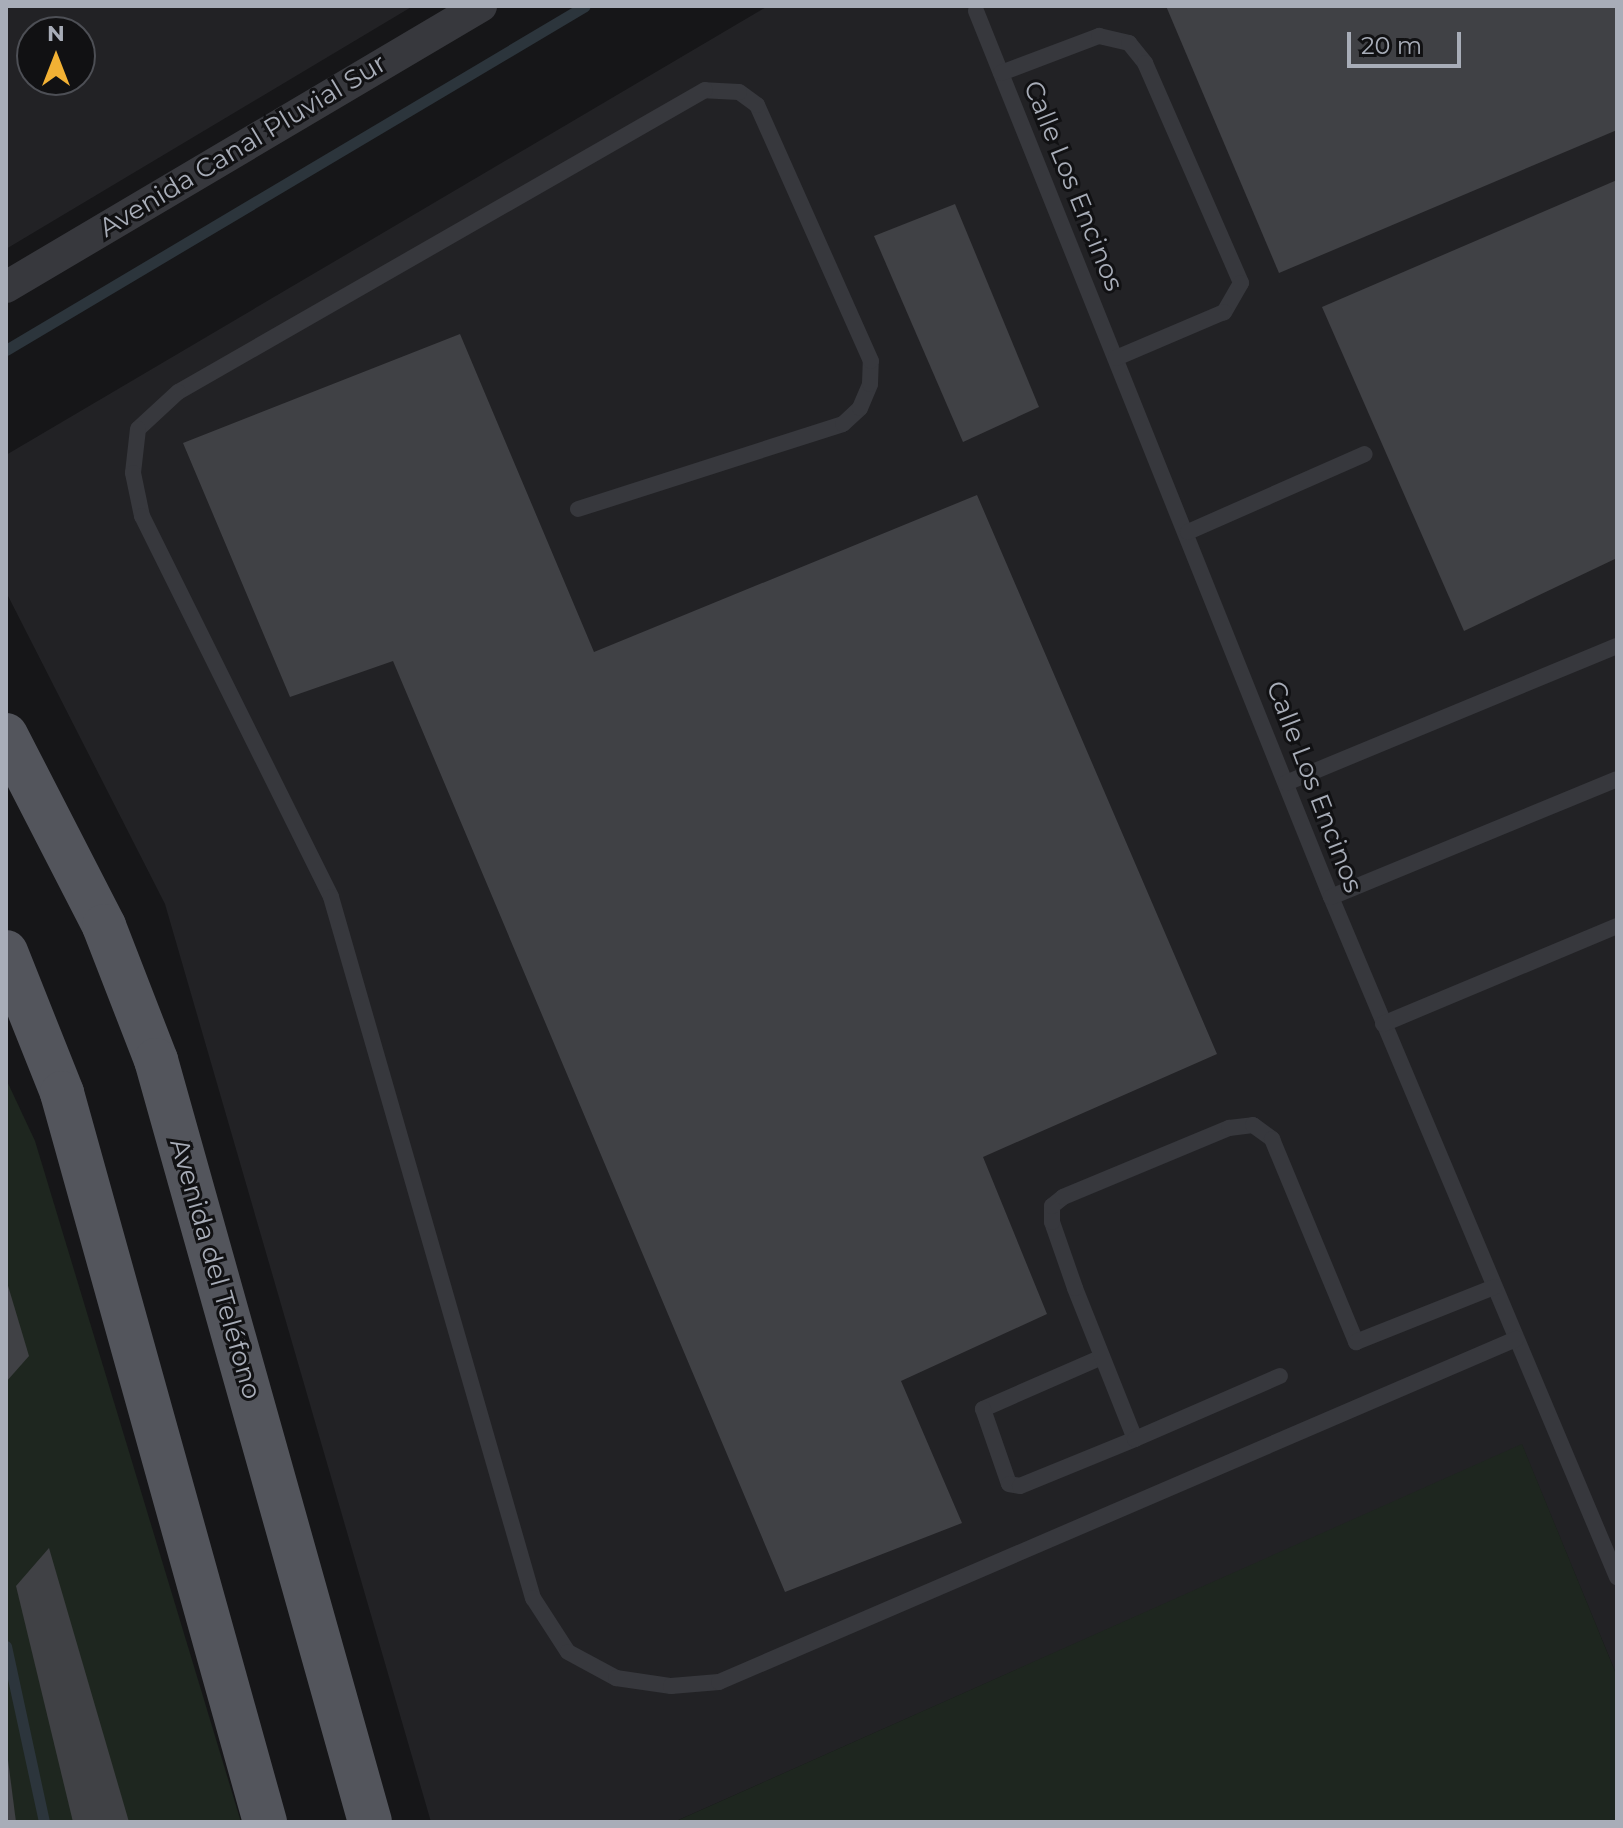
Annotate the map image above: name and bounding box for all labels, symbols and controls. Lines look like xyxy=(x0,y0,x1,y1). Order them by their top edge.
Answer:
north arrow xyxy=(16,16,96,96)
scale bar xyxy=(1351,16,1465,66)
text: N xyxy=(47,20,65,47)
text: 20 m xyxy=(1361,31,1422,60)
street label: Avenida Canal Pluvial Sur xyxy=(94,48,392,244)
street label: Calle Los Encinos xyxy=(1017,76,1129,296)
street label: Calle Los Encinos xyxy=(1259,677,1369,897)
street label: Avenida del Teléfono xyxy=(163,1135,267,1403)

